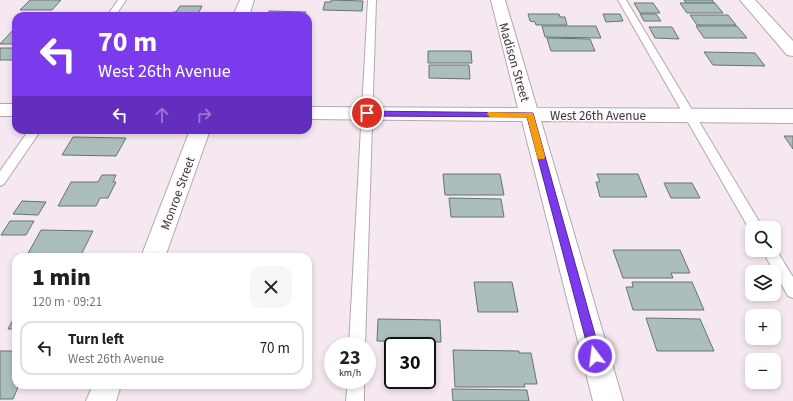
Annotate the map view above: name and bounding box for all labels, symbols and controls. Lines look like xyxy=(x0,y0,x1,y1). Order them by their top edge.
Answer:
street label: Madison Street xyxy=(494,21,534,104)
text: 70 m xyxy=(98,22,157,62)
icon: left xyxy=(32,28,84,80)
text: West 26th Avenue xyxy=(98,59,231,84)
pin xyxy=(350,96,384,130)
icon: arrive xyxy=(356,102,378,124)
icon: left xyxy=(109,104,131,126)
icon: ahead xyxy=(151,104,173,126)
icon: right xyxy=(193,104,215,126)
street label: West 26th Avenue xyxy=(550,107,646,125)
street label: Monroe Street xyxy=(156,154,200,232)
map controls xyxy=(745,221,781,389)
button: search xyxy=(745,221,781,257)
text: 1 min xyxy=(32,260,91,295)
button: layers xyxy=(745,265,781,301)
button: close xyxy=(250,266,292,308)
text: 120 m · 09:21 xyxy=(32,293,102,311)
button: + xyxy=(745,309,781,345)
text: Turn left xyxy=(68,329,124,350)
position arrow xyxy=(574,335,616,377)
icon: left xyxy=(34,337,56,359)
speed limit sign: 30 xyxy=(384,337,436,389)
text: 70 m xyxy=(260,338,290,359)
text: 23 xyxy=(339,344,361,372)
text: West 26th Avenue xyxy=(68,350,164,368)
button: − xyxy=(745,353,781,389)
text: km/h xyxy=(339,366,361,380)

